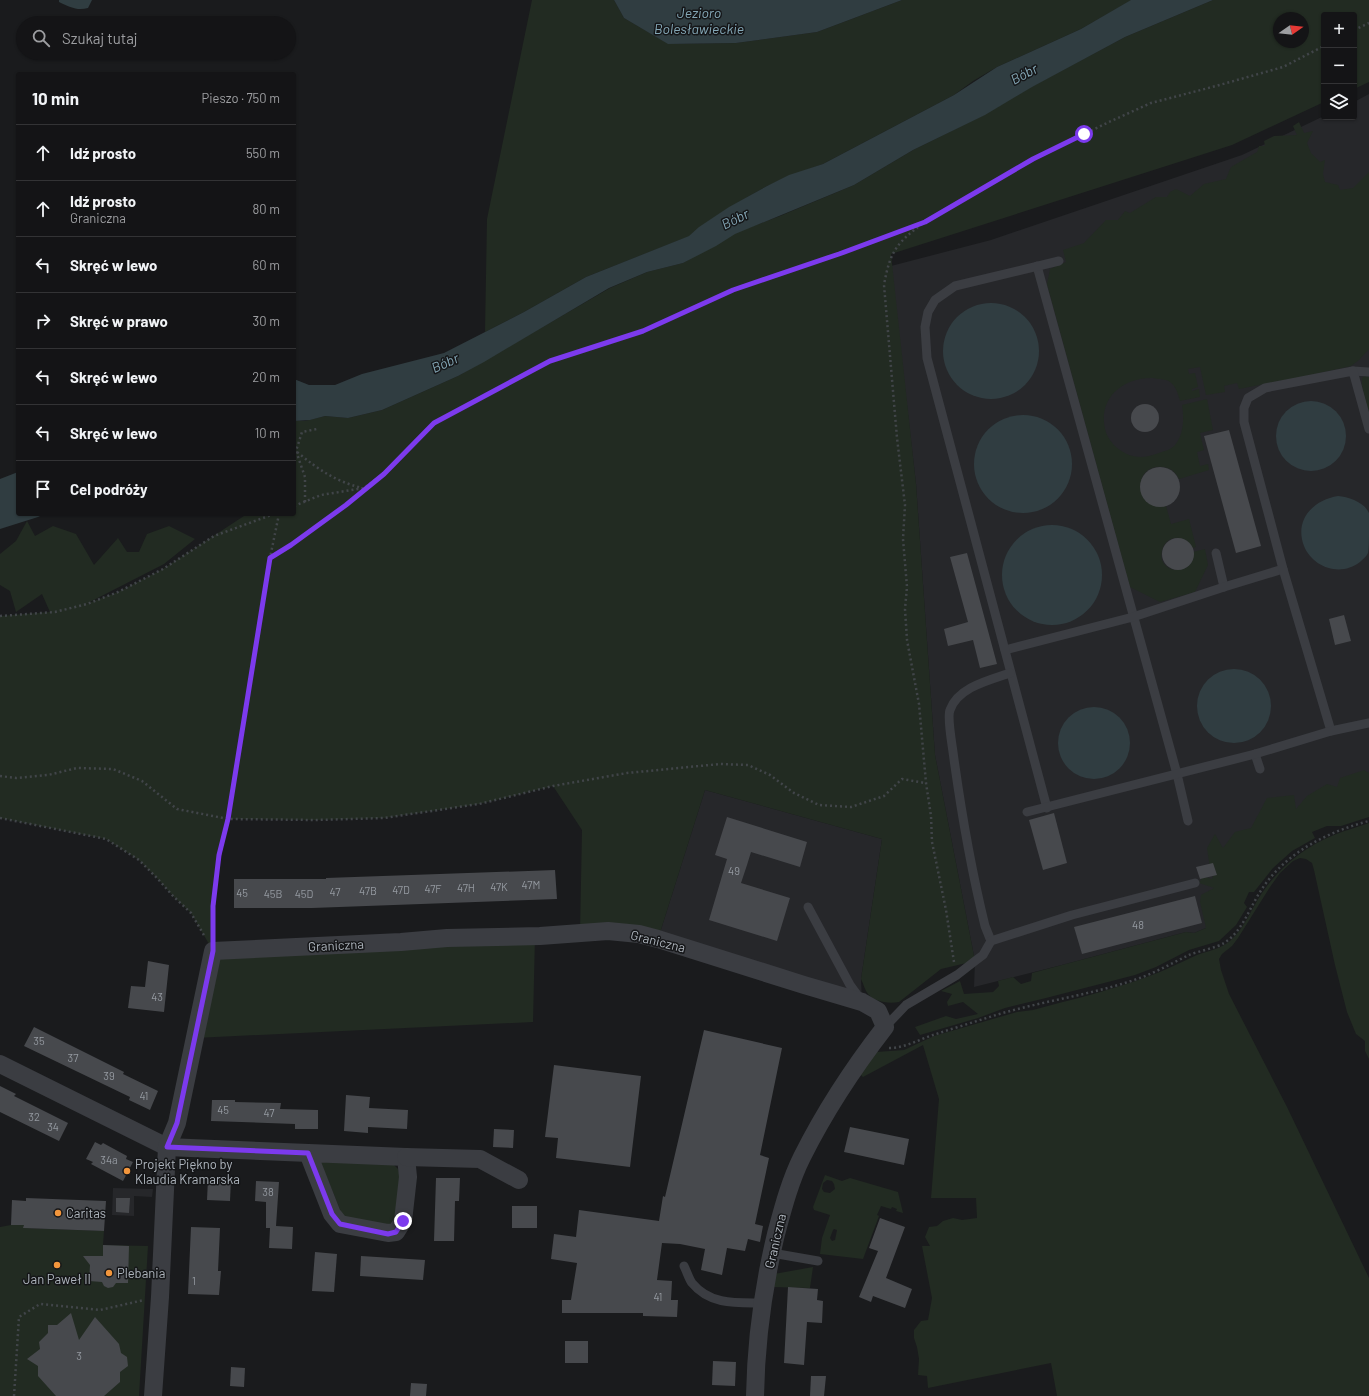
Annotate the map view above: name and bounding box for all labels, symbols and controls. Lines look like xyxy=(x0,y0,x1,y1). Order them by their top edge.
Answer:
water label: Jezioro Bolesławieckie xyxy=(654,4,744,37)
north arrow xyxy=(1273,12,1309,48)
map controls xyxy=(1321,12,1357,120)
button: + xyxy=(1321,12,1357,48)
search box xyxy=(16,16,296,60)
icon: search xyxy=(30,27,52,49)
text: Szukaj tutaj xyxy=(62,29,138,47)
button: − xyxy=(1321,48,1357,84)
water label: Bóbr xyxy=(1007,59,1041,88)
button: layers xyxy=(1321,84,1357,120)
text: 10 min xyxy=(32,88,79,108)
text: Pieszo · 750 m xyxy=(202,90,280,106)
route start xyxy=(1075,125,1093,143)
icon: ahead xyxy=(32,142,54,164)
text: Idź prosto xyxy=(70,144,136,162)
text: 550 m xyxy=(246,145,280,161)
text: Idź prosto xyxy=(70,192,136,210)
icon: ahead xyxy=(32,198,54,220)
text: 80 m xyxy=(253,201,280,217)
water label: Bóbr xyxy=(718,204,752,232)
text: Graniczna xyxy=(70,210,126,226)
icon: left xyxy=(32,254,54,276)
text: Skręć w lewo xyxy=(70,256,157,274)
text: 60 m xyxy=(253,257,280,273)
icon: right xyxy=(32,310,54,332)
text: Skręć w prawo xyxy=(70,312,168,330)
text: 30 m xyxy=(253,313,280,329)
water label: Bóbr xyxy=(428,349,462,376)
icon: left xyxy=(32,366,54,388)
text: Skręć w lewo xyxy=(70,368,157,386)
text: 20 m xyxy=(252,369,280,385)
icon: left xyxy=(32,422,54,444)
text: Skręć w lewo xyxy=(70,424,157,442)
text: 10 m xyxy=(255,425,280,441)
icon: arrive xyxy=(32,478,54,500)
text: Cel podróży xyxy=(70,480,148,498)
house number: 49 xyxy=(728,864,740,877)
house number: 47M xyxy=(522,878,540,891)
house number: 47K xyxy=(490,880,508,893)
house number: 47H xyxy=(457,881,475,894)
house number: 47F xyxy=(424,882,442,895)
house number: 47D xyxy=(392,883,410,896)
house number: 47B xyxy=(359,884,377,897)
house number: 47 xyxy=(330,885,340,898)
house number: 45 xyxy=(236,886,248,899)
house number: 45B xyxy=(264,887,282,900)
house number: 45D xyxy=(295,887,313,900)
house number: 48 xyxy=(1132,918,1144,931)
street label: Graniczna xyxy=(629,926,687,956)
street label: Graniczna xyxy=(308,936,364,954)
house number: 43 xyxy=(151,990,163,1003)
house number: 35 xyxy=(33,1034,45,1047)
house number: 37 xyxy=(68,1051,78,1064)
house number: 39 xyxy=(103,1069,115,1082)
house number: 41 xyxy=(140,1089,148,1102)
house number: 45 xyxy=(217,1103,229,1116)
house number: 47 xyxy=(264,1106,274,1119)
house number: 32 xyxy=(28,1110,40,1123)
house number: 34 xyxy=(47,1120,59,1133)
house number: 34a xyxy=(100,1153,118,1166)
place label: Projekt Piękno by Klaudia Kramarska xyxy=(135,1156,240,1187)
marker: Projekt Piękno by Klaudia Kramarska xyxy=(122,1166,132,1176)
house number: 38 xyxy=(262,1185,274,1198)
place label: Caritas xyxy=(66,1205,106,1221)
marker: Caritas xyxy=(53,1208,63,1218)
route end xyxy=(394,1212,412,1230)
street label: Graniczna xyxy=(761,1212,789,1270)
marker: Jan Paweł II xyxy=(52,1260,62,1270)
place label: Plebania xyxy=(117,1265,165,1281)
marker: Plebania xyxy=(104,1268,114,1278)
place label: Jan Paweł II xyxy=(23,1271,91,1287)
house number: 1 xyxy=(192,1274,196,1287)
house number: 41 xyxy=(654,1290,662,1303)
house number: 3 xyxy=(76,1349,82,1362)

